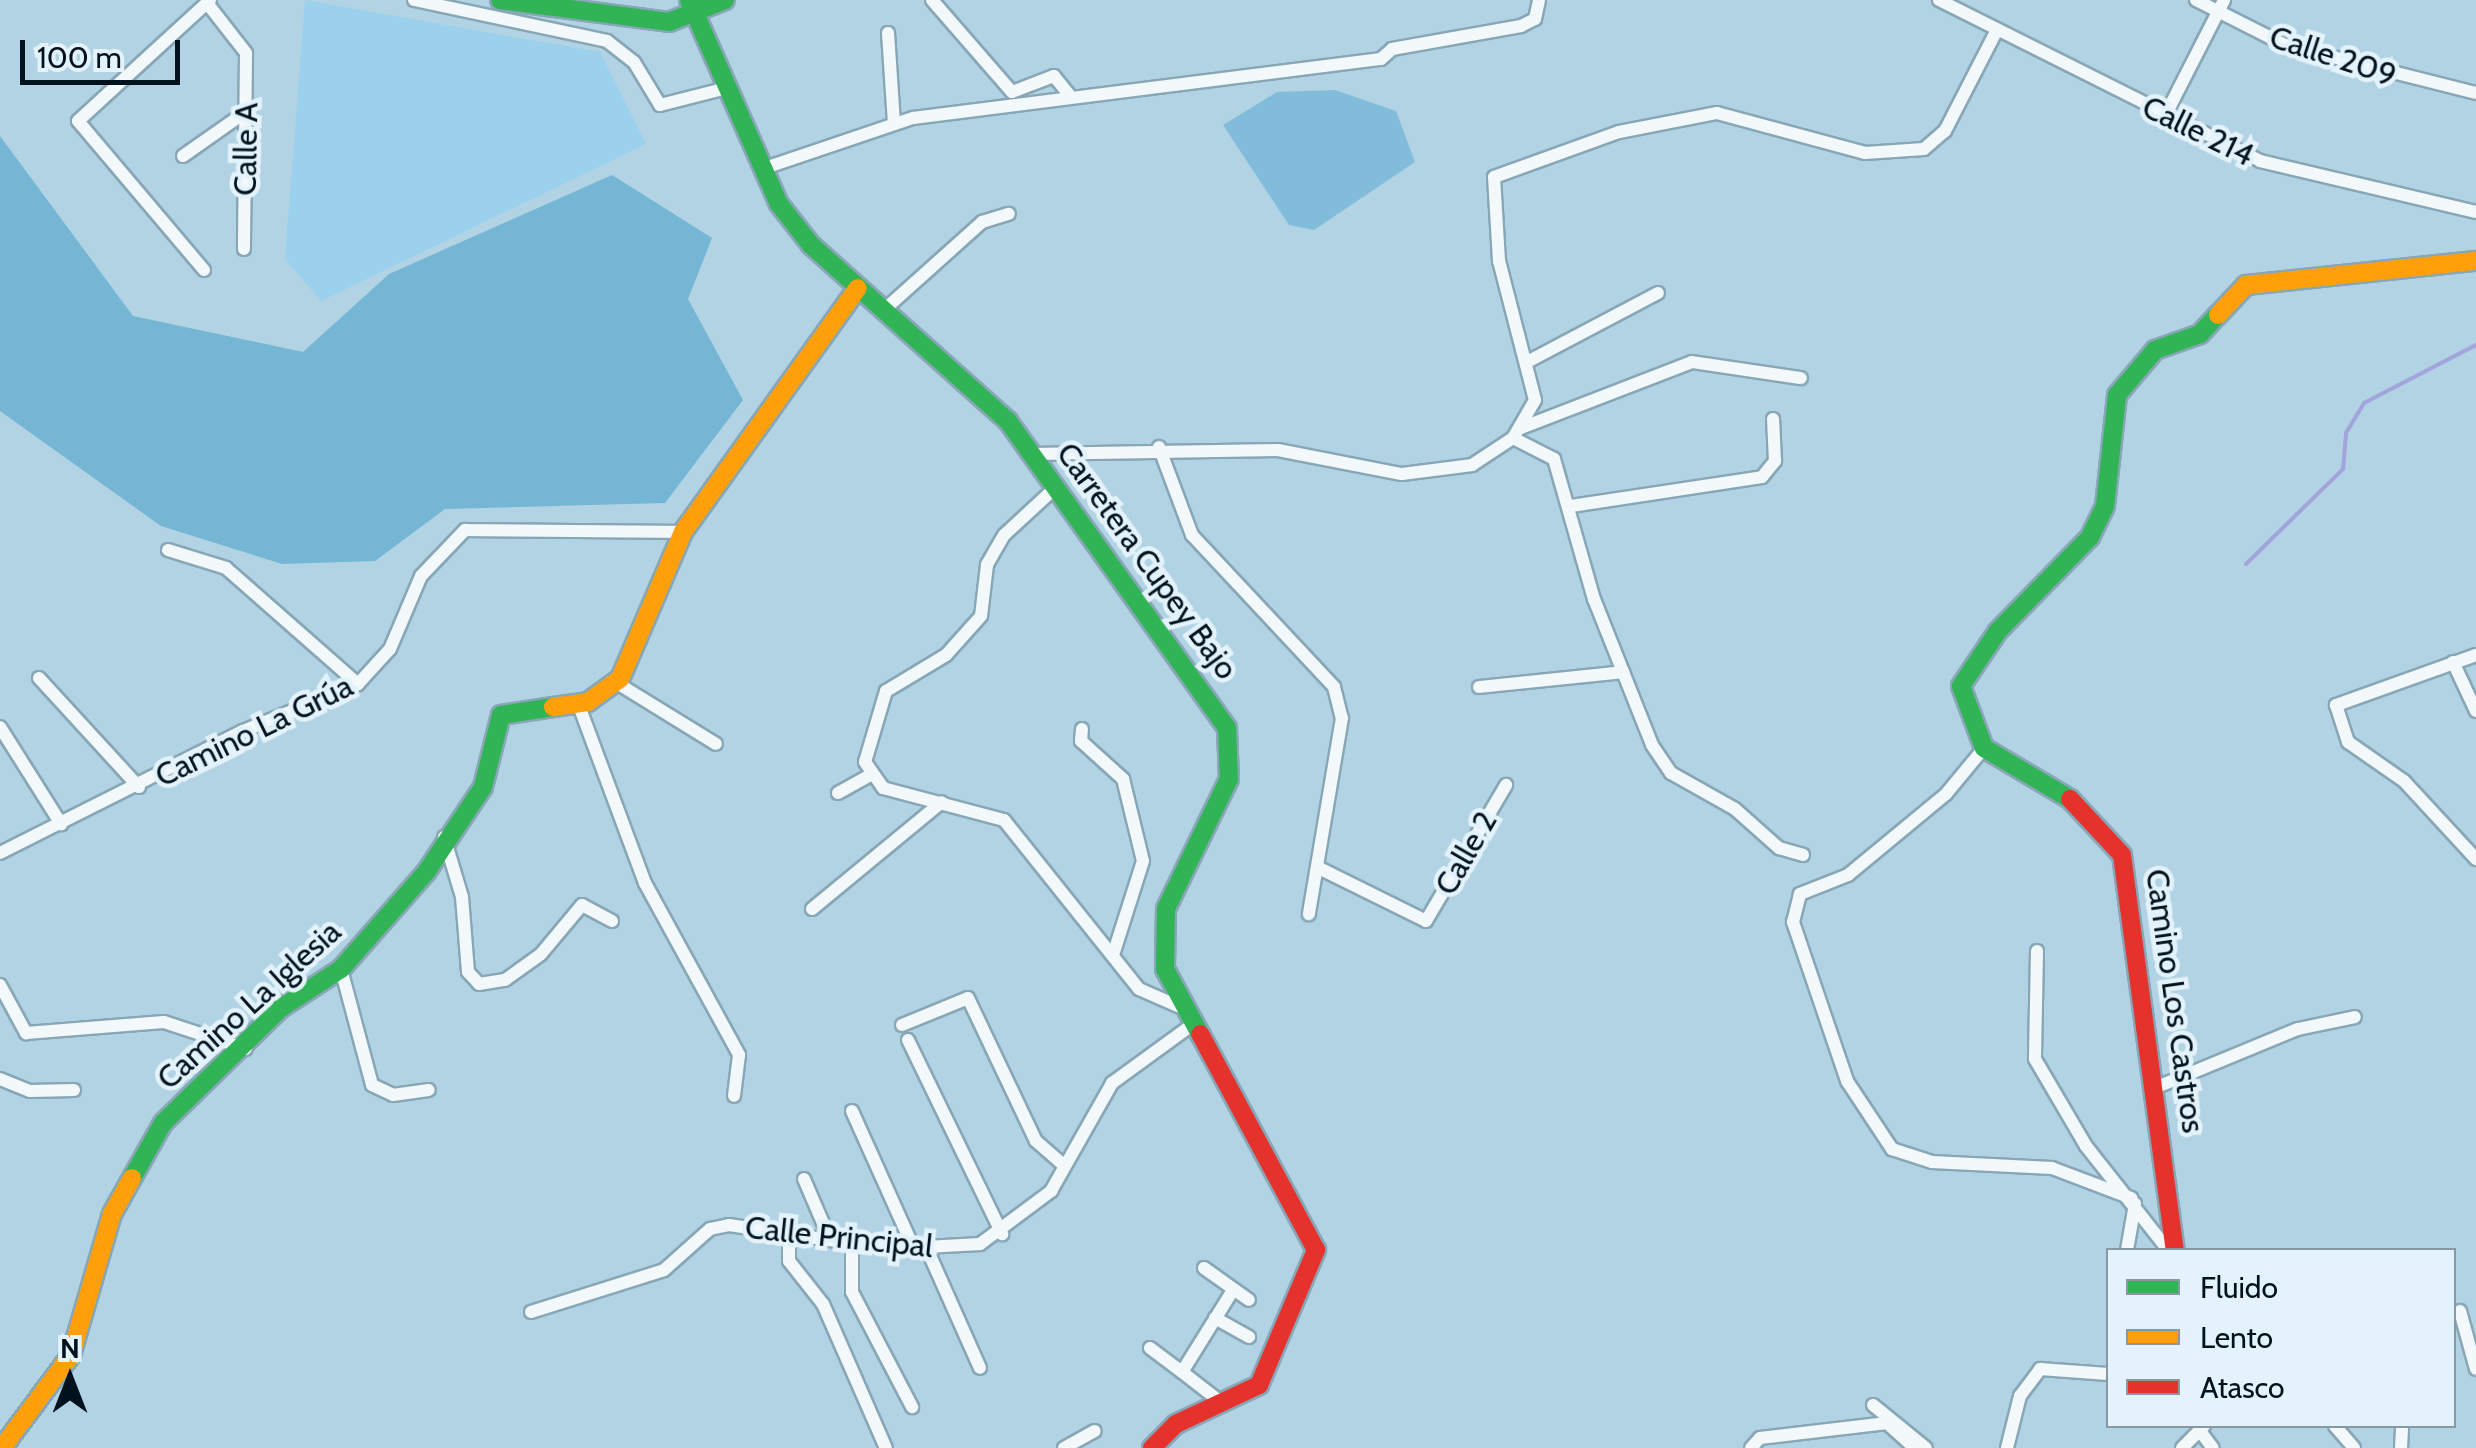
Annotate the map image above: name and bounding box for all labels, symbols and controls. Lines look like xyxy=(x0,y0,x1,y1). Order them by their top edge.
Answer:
street label: Calle 209 xyxy=(2265,18,2401,94)
scale bar xyxy=(25,20,185,82)
text: 100 m xyxy=(37,39,122,76)
street label: Calle 214 xyxy=(2136,88,2260,174)
street label: Calle A xyxy=(226,102,266,196)
street label: Carretera Cupey Bajo xyxy=(1048,435,1246,687)
street label: Camino La Grúa xyxy=(149,667,359,795)
street label: Calle 2 xyxy=(1427,804,1505,902)
street label: Camino Los Castros xyxy=(2137,867,2213,1135)
street label: Camino La Iglesia xyxy=(149,912,349,1098)
street label: Calle Principal xyxy=(743,1208,935,1266)
legend xyxy=(2106,1248,2456,1428)
text: Fluido xyxy=(2200,1269,2278,1306)
text: Lento xyxy=(2200,1319,2273,1356)
north arrow xyxy=(20,1328,120,1428)
text: N xyxy=(60,1331,80,1365)
text: Atasco xyxy=(2200,1369,2285,1406)

